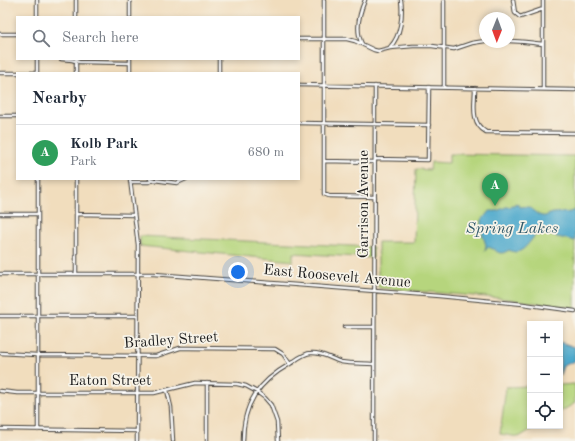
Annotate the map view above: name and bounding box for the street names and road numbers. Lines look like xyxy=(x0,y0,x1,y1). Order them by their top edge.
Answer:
street label: Garrison Avenue xyxy=(357,150,372,258)
street label: East Roosevelt Avenue xyxy=(263,263,411,291)
street label: Bradley Street xyxy=(123,330,219,352)
street label: Eaton Street xyxy=(69,374,151,389)

